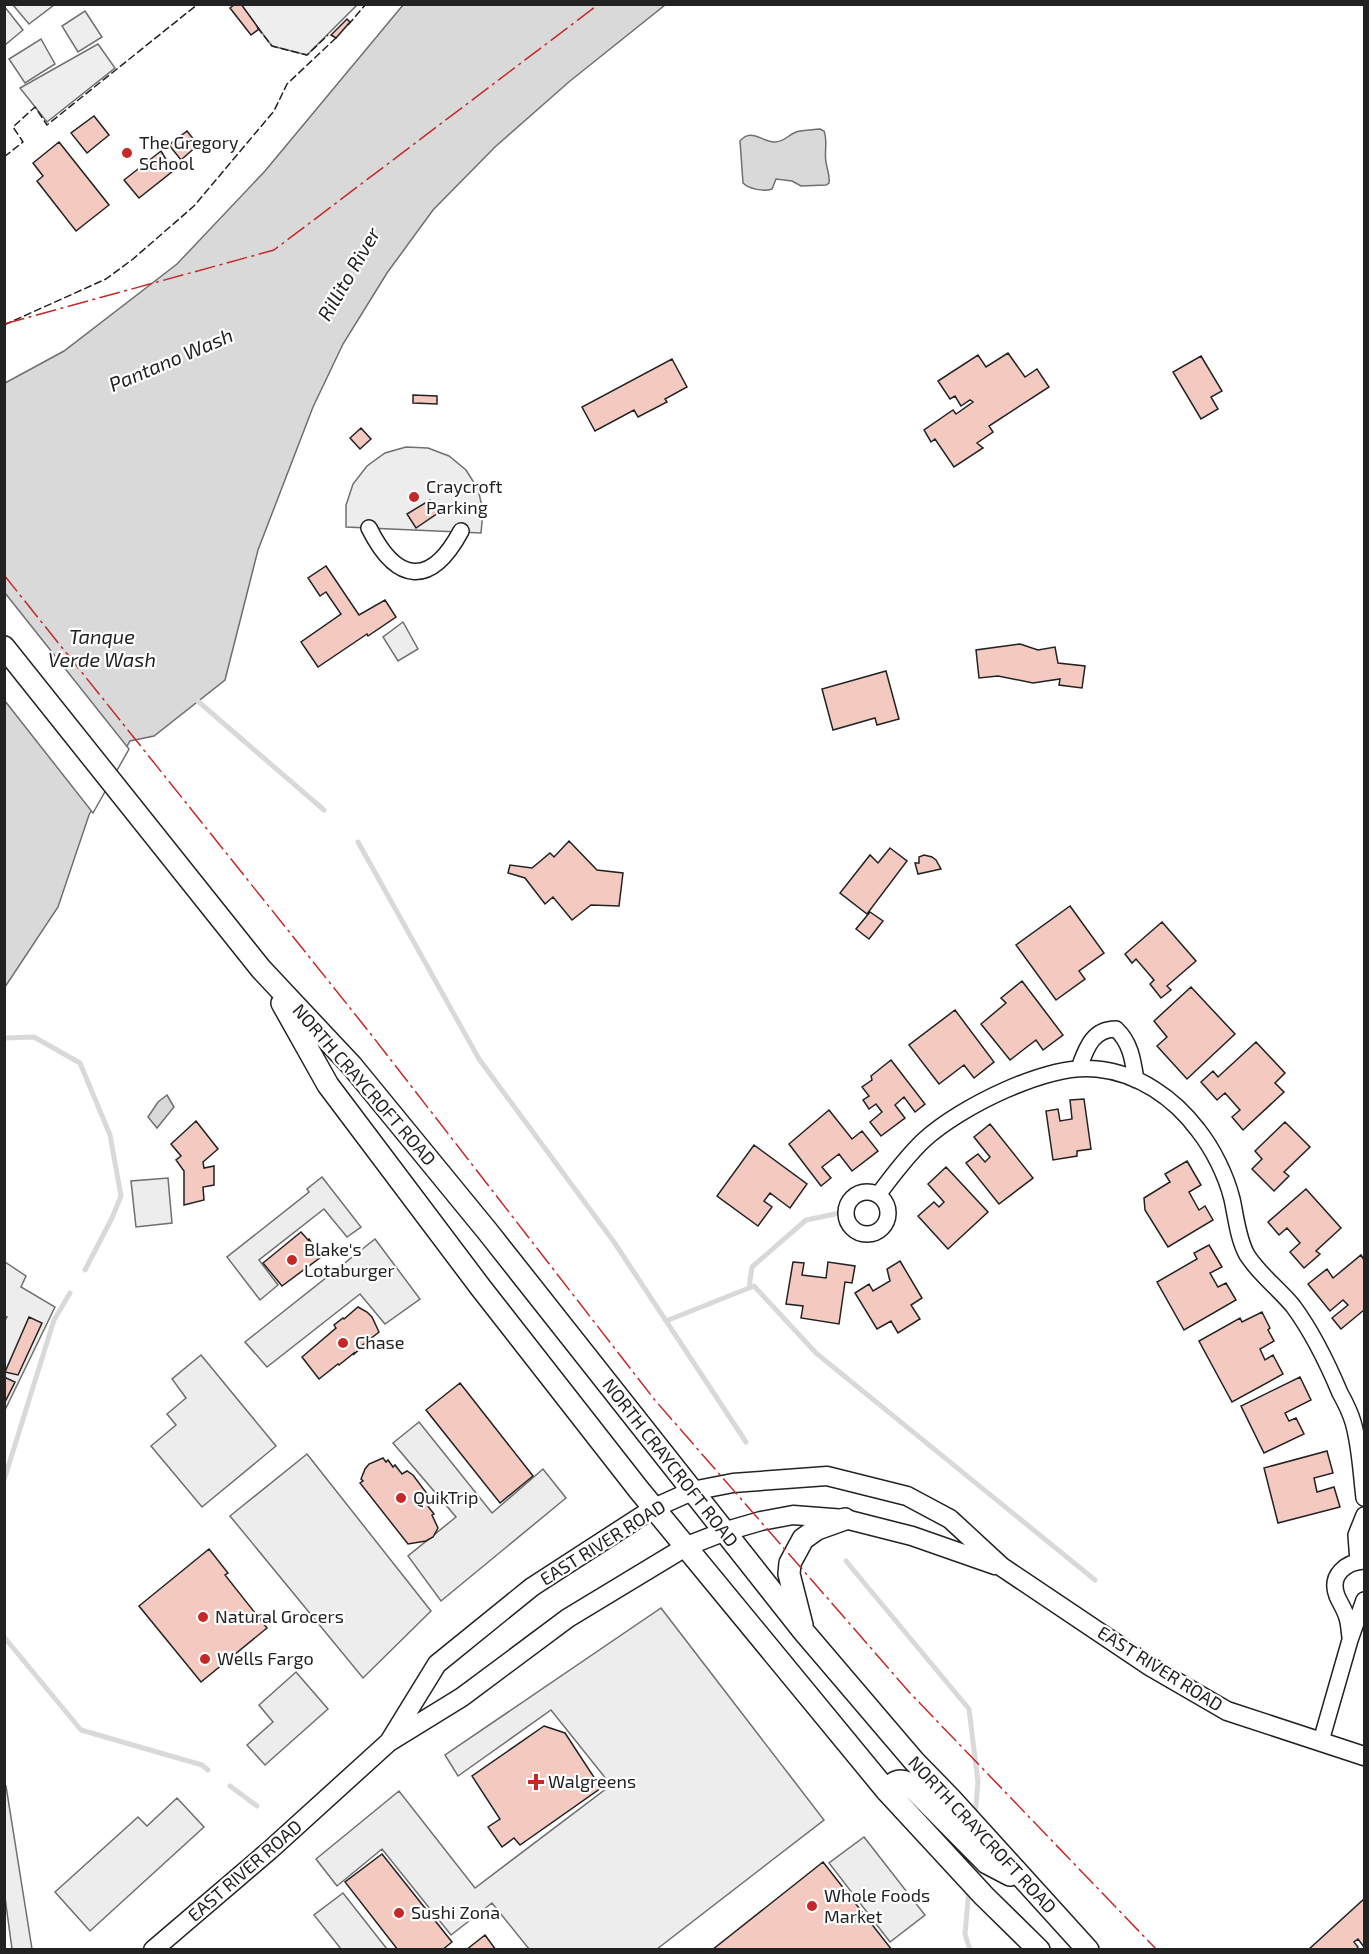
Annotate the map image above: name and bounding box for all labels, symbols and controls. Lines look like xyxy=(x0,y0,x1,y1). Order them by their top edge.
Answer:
place label: The Gregory School xyxy=(139,131,239,174)
marker: The Gregory School xyxy=(120,146,134,160)
water label: Rillito River xyxy=(312,222,385,324)
water label: Pantano Wash xyxy=(105,322,236,396)
place label: Craycroft Parking xyxy=(426,475,503,518)
marker: Craycroft Parking xyxy=(407,490,421,504)
water label: Tanque Verde Wash xyxy=(48,624,156,671)
street label: NORTH CRAYCROFT ROAD xyxy=(289,999,441,1170)
place label: Blake's Lotaburger xyxy=(304,1238,395,1281)
marker: Blake's Lotaburger xyxy=(285,1253,299,1267)
place label: Chase xyxy=(355,1331,404,1353)
marker: Chase xyxy=(336,1336,350,1350)
street label: NORTH CRAYCROFT ROAD xyxy=(598,1374,743,1551)
place label: QuikTrip xyxy=(413,1486,478,1508)
marker: QuikTrip xyxy=(394,1491,408,1505)
street label: EAST RIVER ROAD xyxy=(536,1495,669,1590)
place label: Natural Grocers xyxy=(215,1605,344,1627)
marker: Natural Grocers xyxy=(196,1610,210,1624)
street label: EAST RIVER ROAD xyxy=(1094,1621,1227,1716)
place label: Wells Fargo xyxy=(217,1647,314,1669)
marker: Wells Fargo xyxy=(198,1652,212,1666)
street label: NORTH CRAYCROFT ROAD xyxy=(904,1751,1061,1918)
place label: Walgreens xyxy=(548,1770,636,1792)
marker: Walgreens xyxy=(529,1775,543,1789)
street label: EAST RIVER ROAD xyxy=(183,1815,306,1926)
place label: Whole Foods Market xyxy=(824,1884,930,1927)
marker: Whole Foods Market xyxy=(805,1899,819,1913)
place label: Sushi Zona xyxy=(411,1901,500,1923)
marker: Sushi Zona xyxy=(392,1906,406,1920)

